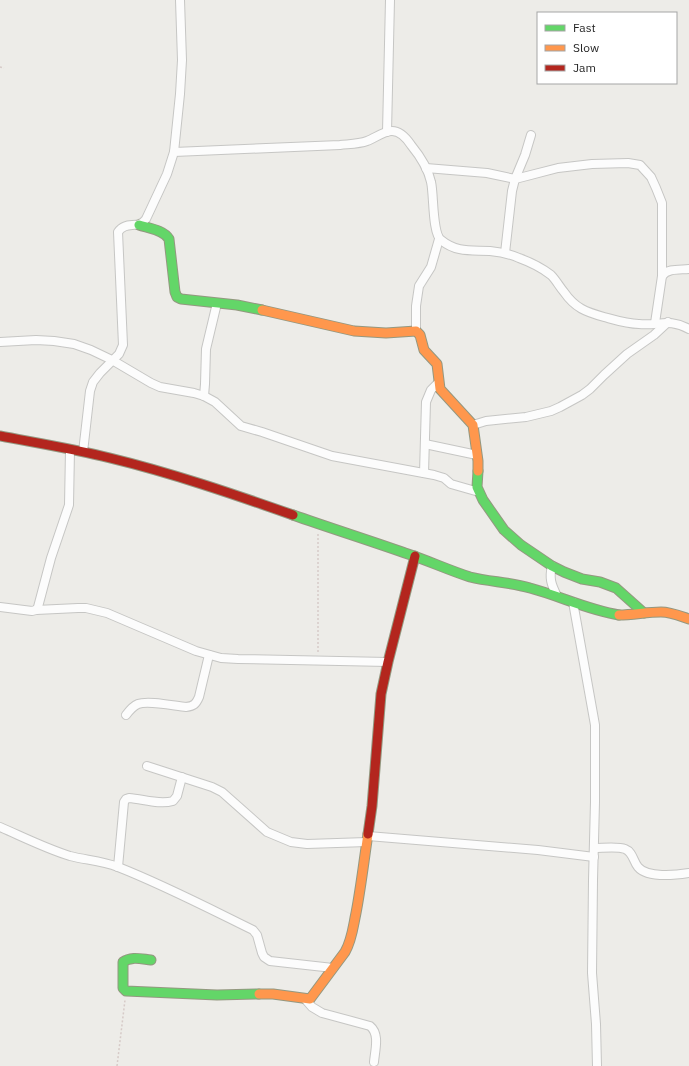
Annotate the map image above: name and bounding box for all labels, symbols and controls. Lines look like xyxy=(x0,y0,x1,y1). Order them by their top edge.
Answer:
legend xyxy=(537,12,677,84)
text: Fast xyxy=(573,20,596,35)
text: Slow xyxy=(573,40,599,55)
text: Jam xyxy=(573,60,596,75)

